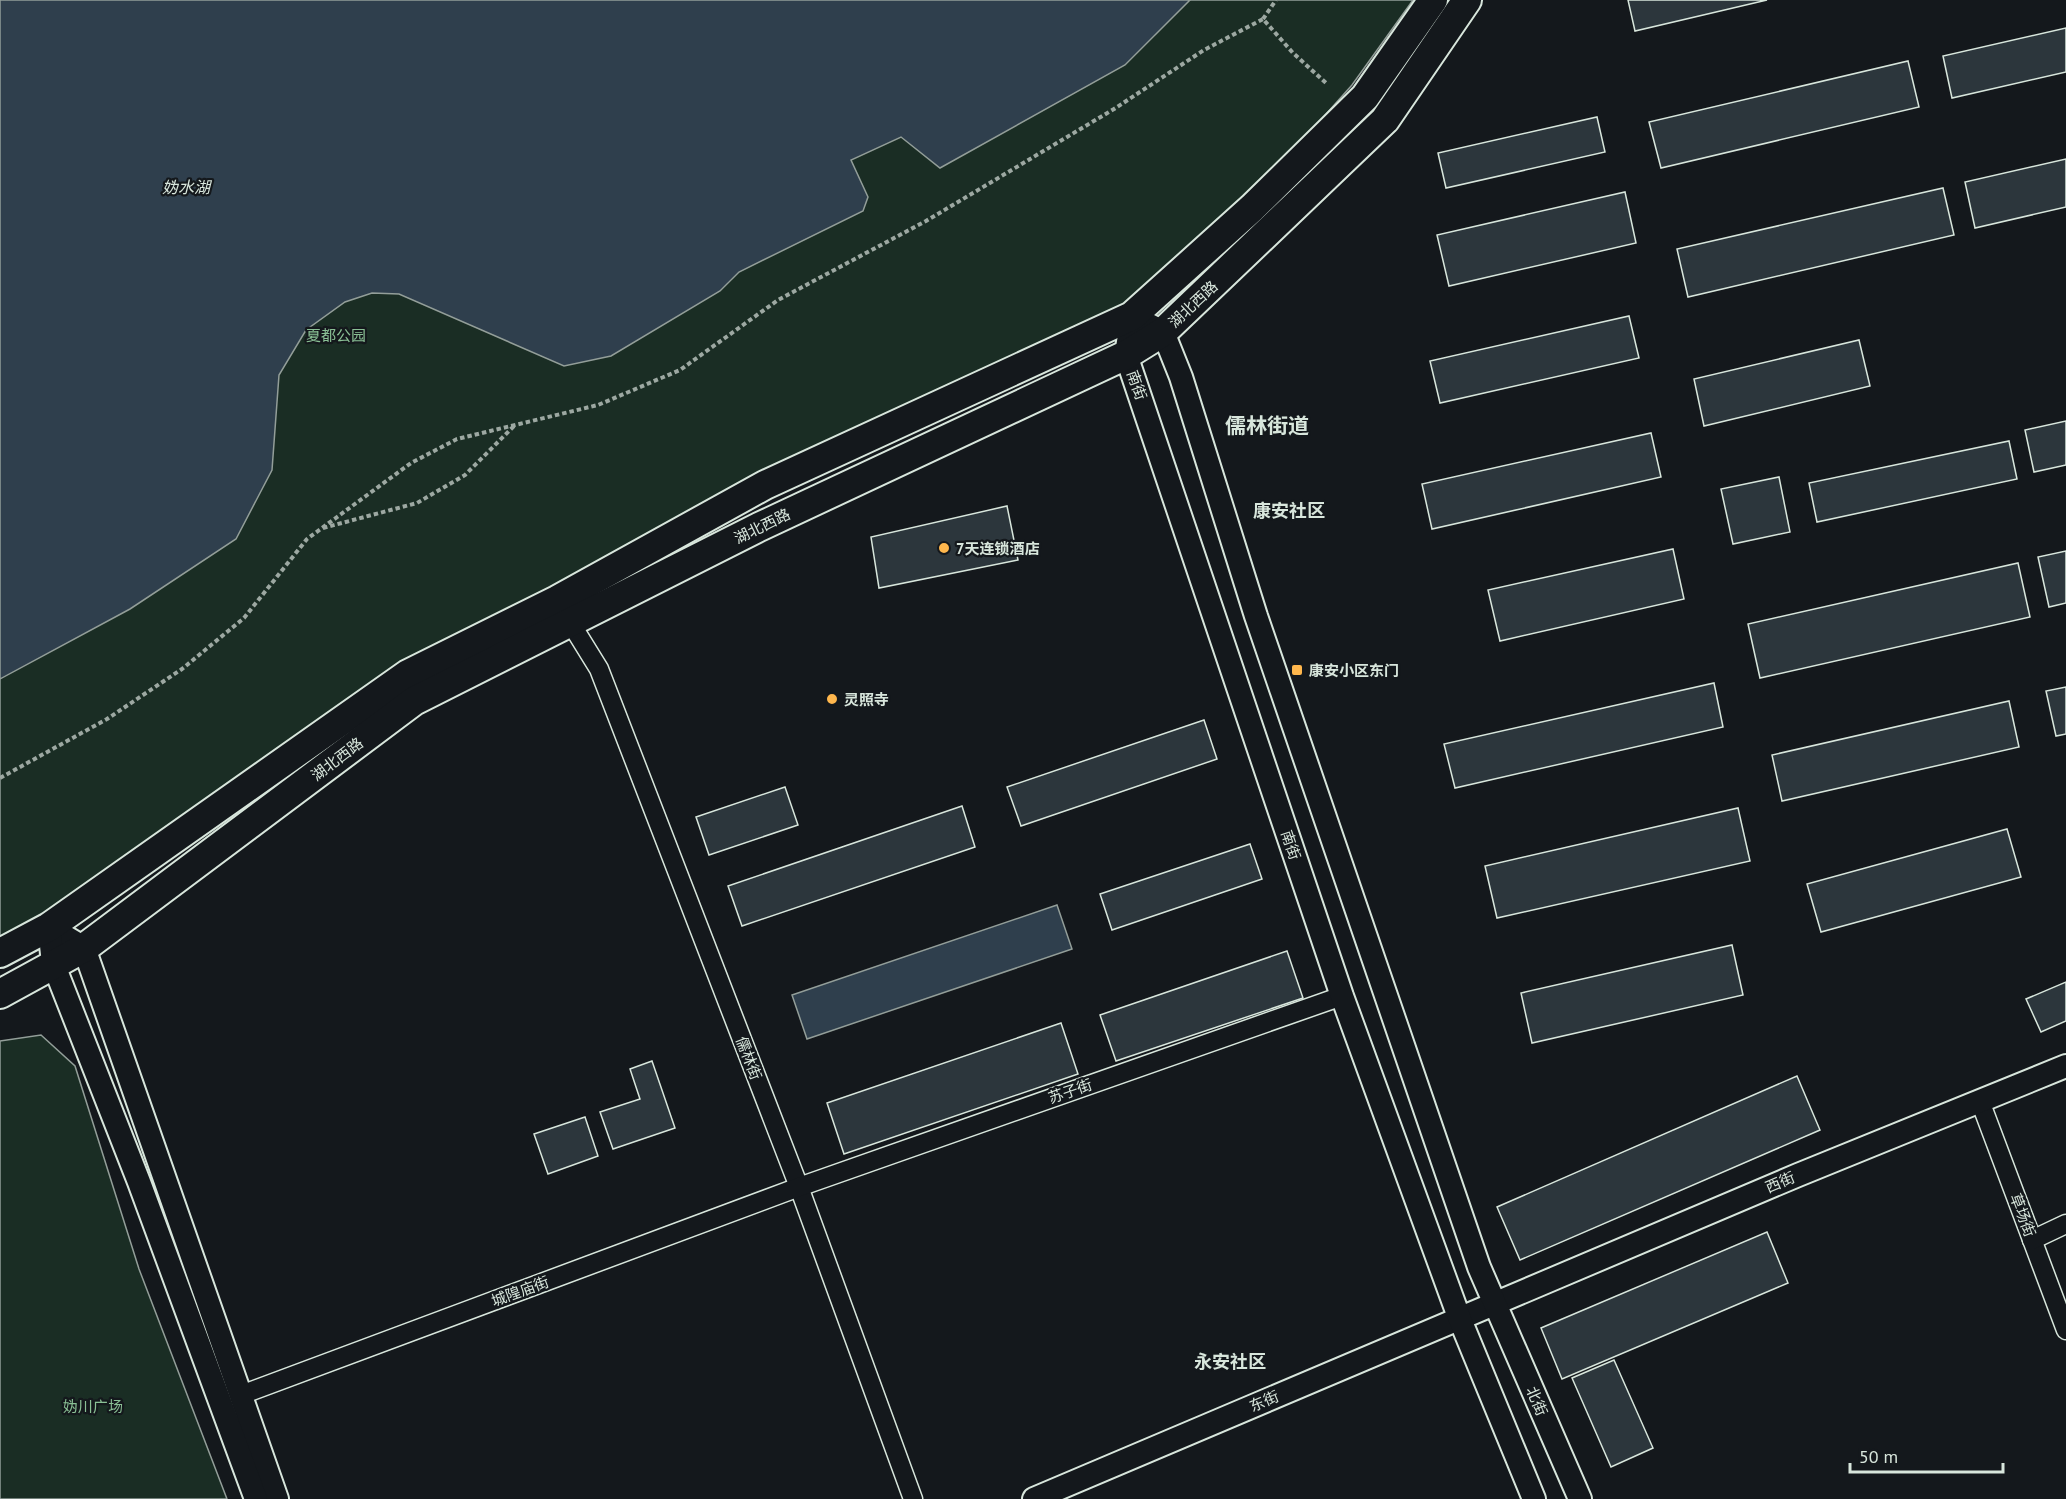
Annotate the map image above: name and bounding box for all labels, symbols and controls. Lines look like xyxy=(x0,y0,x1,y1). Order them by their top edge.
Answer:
water label: 妫水湖 xyxy=(162,177,213,197)
street label: 湖北西路 xyxy=(1165,277,1221,331)
park label: 夏都公园 xyxy=(306,326,366,345)
street label: 南街 xyxy=(1123,368,1151,402)
district label: 儒林街道 xyxy=(1225,412,1309,439)
district label: 康安社区 xyxy=(1253,499,1325,522)
street label: 湖北西路 xyxy=(731,504,793,548)
place label: 7天连锁酒店 xyxy=(956,539,1040,558)
marker: 7天连锁酒店 xyxy=(937,541,951,555)
place label: 康安小区东门 xyxy=(1309,661,1399,680)
marker: 康安小区东门 xyxy=(1290,663,1304,677)
place label: 灵照寺 xyxy=(844,690,889,709)
marker: 灵照寺 xyxy=(825,692,839,706)
street label: 湖北西路 xyxy=(307,733,367,785)
street label: 南街 xyxy=(1277,828,1305,862)
street label: 儒林街 xyxy=(732,1034,766,1082)
street label: 苏子街 xyxy=(1046,1075,1094,1107)
street label: 西街 xyxy=(1762,1167,1798,1197)
street label: 草场街 xyxy=(2006,1191,2040,1239)
street label: 城隍庙街 xyxy=(489,1272,551,1310)
district label: 永安社区 xyxy=(1194,1350,1266,1373)
street label: 北街 xyxy=(1522,1383,1552,1419)
street label: 东街 xyxy=(1246,1386,1282,1416)
park label: 妫川广场 xyxy=(63,1397,123,1416)
scale bar xyxy=(1850,1436,2003,1474)
text: 50 m xyxy=(1859,1445,1898,1468)

